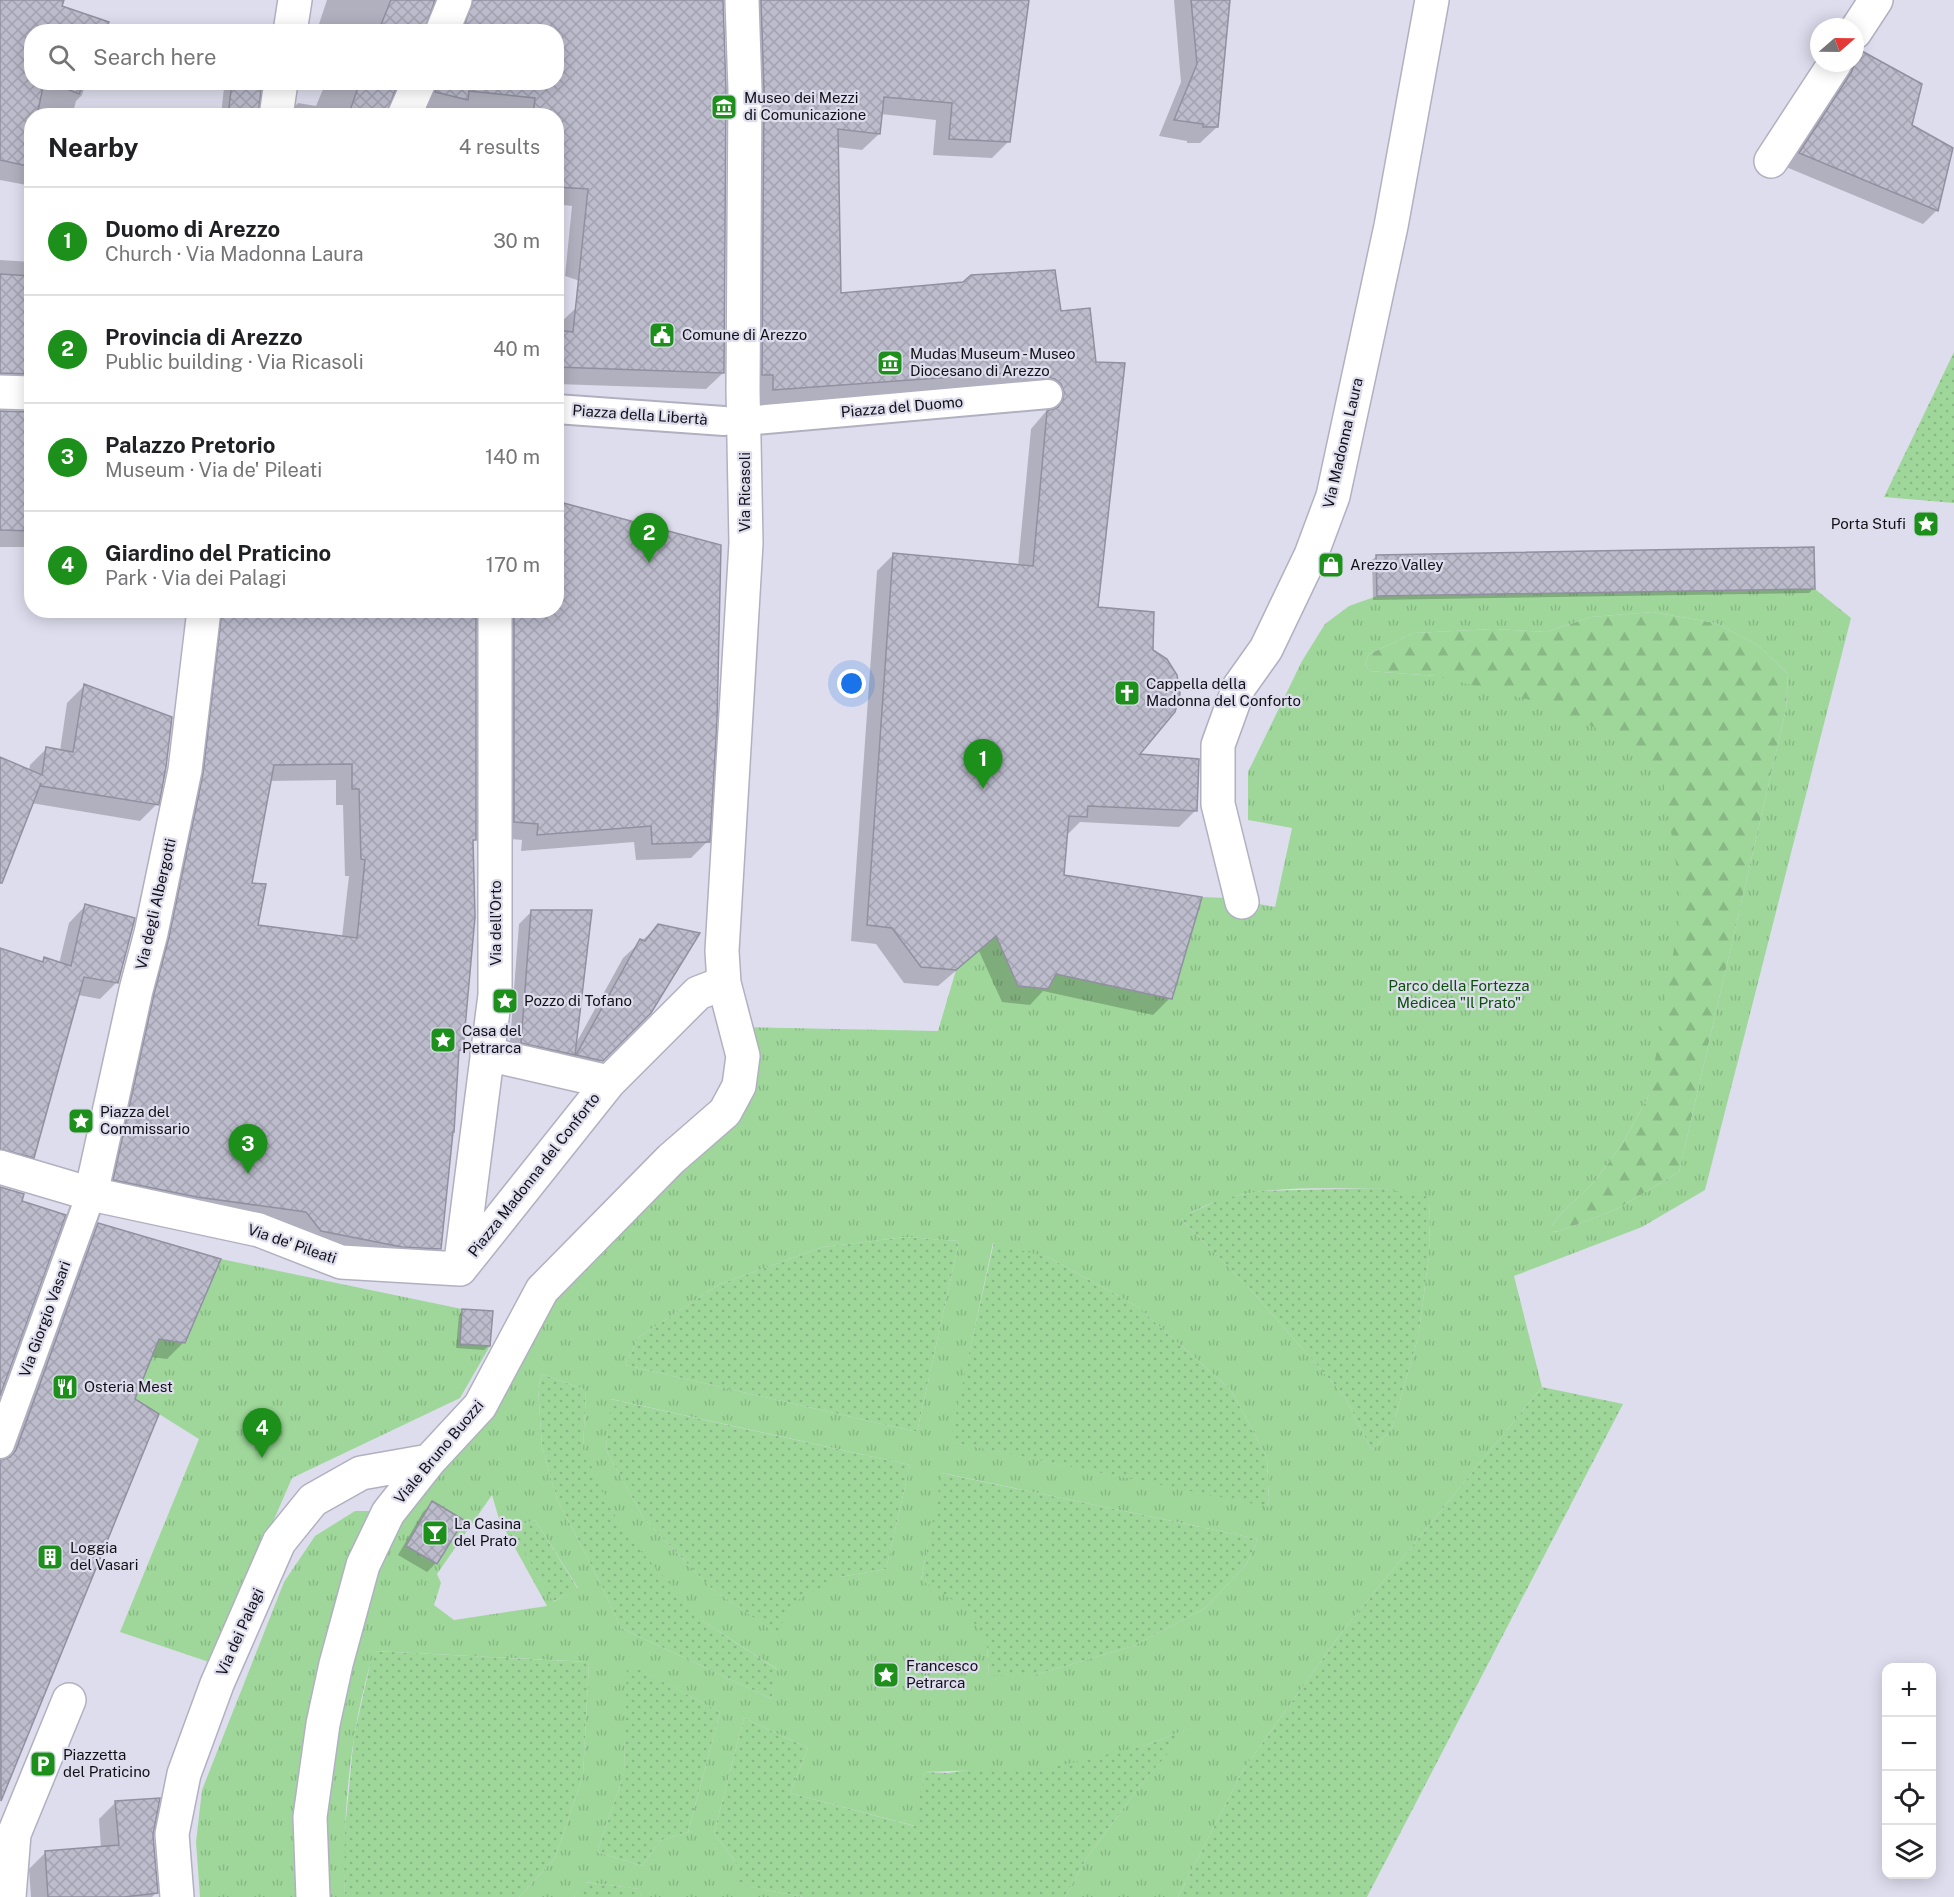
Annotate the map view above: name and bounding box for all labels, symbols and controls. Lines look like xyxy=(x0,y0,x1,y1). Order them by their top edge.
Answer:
north arrow xyxy=(1810,18,1864,72)
search box xyxy=(24,24,564,90)
icon: search xyxy=(45,41,78,74)
text: Search here xyxy=(93,44,217,70)
place label: Museo dei Mezzi di Comunicazione xyxy=(744,89,866,123)
museum icon: Museo dei Mezzi di Comunicazione xyxy=(709,92,739,122)
text: Nearby xyxy=(48,132,138,163)
text: 4 results xyxy=(459,135,540,159)
text: Duomo di Arezzo xyxy=(105,216,280,242)
text: 1 xyxy=(63,229,72,253)
text: 30 m xyxy=(493,229,540,253)
text: Church · Via Madonna Laura xyxy=(105,242,363,266)
public building icon: Comune di Arezzo xyxy=(647,320,677,350)
text: Provincia di Arezzo xyxy=(105,324,303,350)
place label: Comune di Arezzo xyxy=(682,326,807,343)
text: 2 xyxy=(61,337,74,361)
text: 40 m xyxy=(493,337,540,361)
place label: Mudas Museum - Museo Diocesano di Arezzo xyxy=(910,345,1076,379)
museum icon: Mudas Museum - Museo Diocesano di Arezzo xyxy=(875,348,905,378)
text: Public building · Via Ricasoli xyxy=(105,350,364,374)
street label: Via Madonna Laura xyxy=(1319,376,1366,510)
street label: Piazza del Duomo xyxy=(840,393,964,420)
street label: Piazza della Libertà xyxy=(572,401,708,428)
text: Palazzo Pretorio xyxy=(105,432,275,458)
text: 3 xyxy=(61,445,74,469)
text: 140 m xyxy=(485,445,540,469)
street label: Via Ricasoli xyxy=(736,452,753,532)
text: Museum · Via de' Pileati xyxy=(105,458,322,482)
place icon: Porta Stufi xyxy=(1911,509,1941,539)
pin: 2 xyxy=(630,514,668,563)
place label: Porta Stufi xyxy=(1831,515,1906,532)
text: Giardino del Praticino xyxy=(105,540,331,566)
shop icon: Arezzo Valley xyxy=(1316,550,1346,580)
text: 4 xyxy=(61,553,74,577)
text: 170 m xyxy=(486,553,540,577)
place label: Arezzo Valley xyxy=(1350,556,1444,573)
text: Park · Via dei Palagi xyxy=(105,566,287,590)
your location xyxy=(837,669,866,698)
place label: Cappella della Madonna del Conforto xyxy=(1146,675,1301,709)
church icon: Cappella della Madonna del Conforto xyxy=(1112,678,1142,708)
pin: 1 xyxy=(964,740,1002,789)
street label: Via degli Albergotti xyxy=(132,837,179,971)
street label: Via dell'Orto xyxy=(487,880,504,966)
park label: Parco della Fortezza Medicea "Il Prato" xyxy=(1388,977,1530,1011)
place icon: Pozzo di Tofano xyxy=(490,986,520,1016)
place label: Pozzo di Tofano xyxy=(524,992,632,1009)
place label: Casa del Petrarca xyxy=(462,1022,522,1056)
place icon: Casa del Petrarca xyxy=(428,1025,458,1055)
street label: Piazza Madonna del Conforto xyxy=(464,1089,603,1260)
place label: Piazza del Commissario xyxy=(100,1103,190,1137)
place icon: Piazza del Commissario xyxy=(66,1106,96,1136)
pin: 3 xyxy=(228,1124,268,1174)
street label: Via de' Pileati xyxy=(246,1220,339,1267)
street label: Via Giorgio Vasari xyxy=(16,1258,73,1379)
restaurant icon: Osteria Mest xyxy=(50,1372,80,1402)
place label: Osteria Mest xyxy=(84,1378,173,1395)
street label: Viale Bruno Buozzi xyxy=(391,1397,487,1507)
pin: 4 xyxy=(242,1408,282,1458)
place label: La Casina del Prato xyxy=(454,1515,521,1549)
bar icon: La Casina del Prato xyxy=(420,1518,450,1548)
place label: Loggia del Vasari xyxy=(70,1539,138,1573)
building icon: Loggia del Vasari xyxy=(35,1542,65,1572)
street label: Via dei Palagi xyxy=(213,1585,266,1678)
place label: Francesco Petrarca xyxy=(906,1657,978,1691)
place icon: Francesco Petrarca xyxy=(871,1660,901,1690)
map controls xyxy=(1882,1663,1936,1879)
button: + xyxy=(1882,1663,1936,1717)
button: − xyxy=(1882,1717,1936,1771)
place label: Piazzetta del Praticino xyxy=(63,1746,150,1780)
parking icon: Piazzetta del Praticino xyxy=(28,1749,58,1779)
button: locate xyxy=(1882,1771,1936,1825)
button: layers xyxy=(1882,1825,1936,1879)

